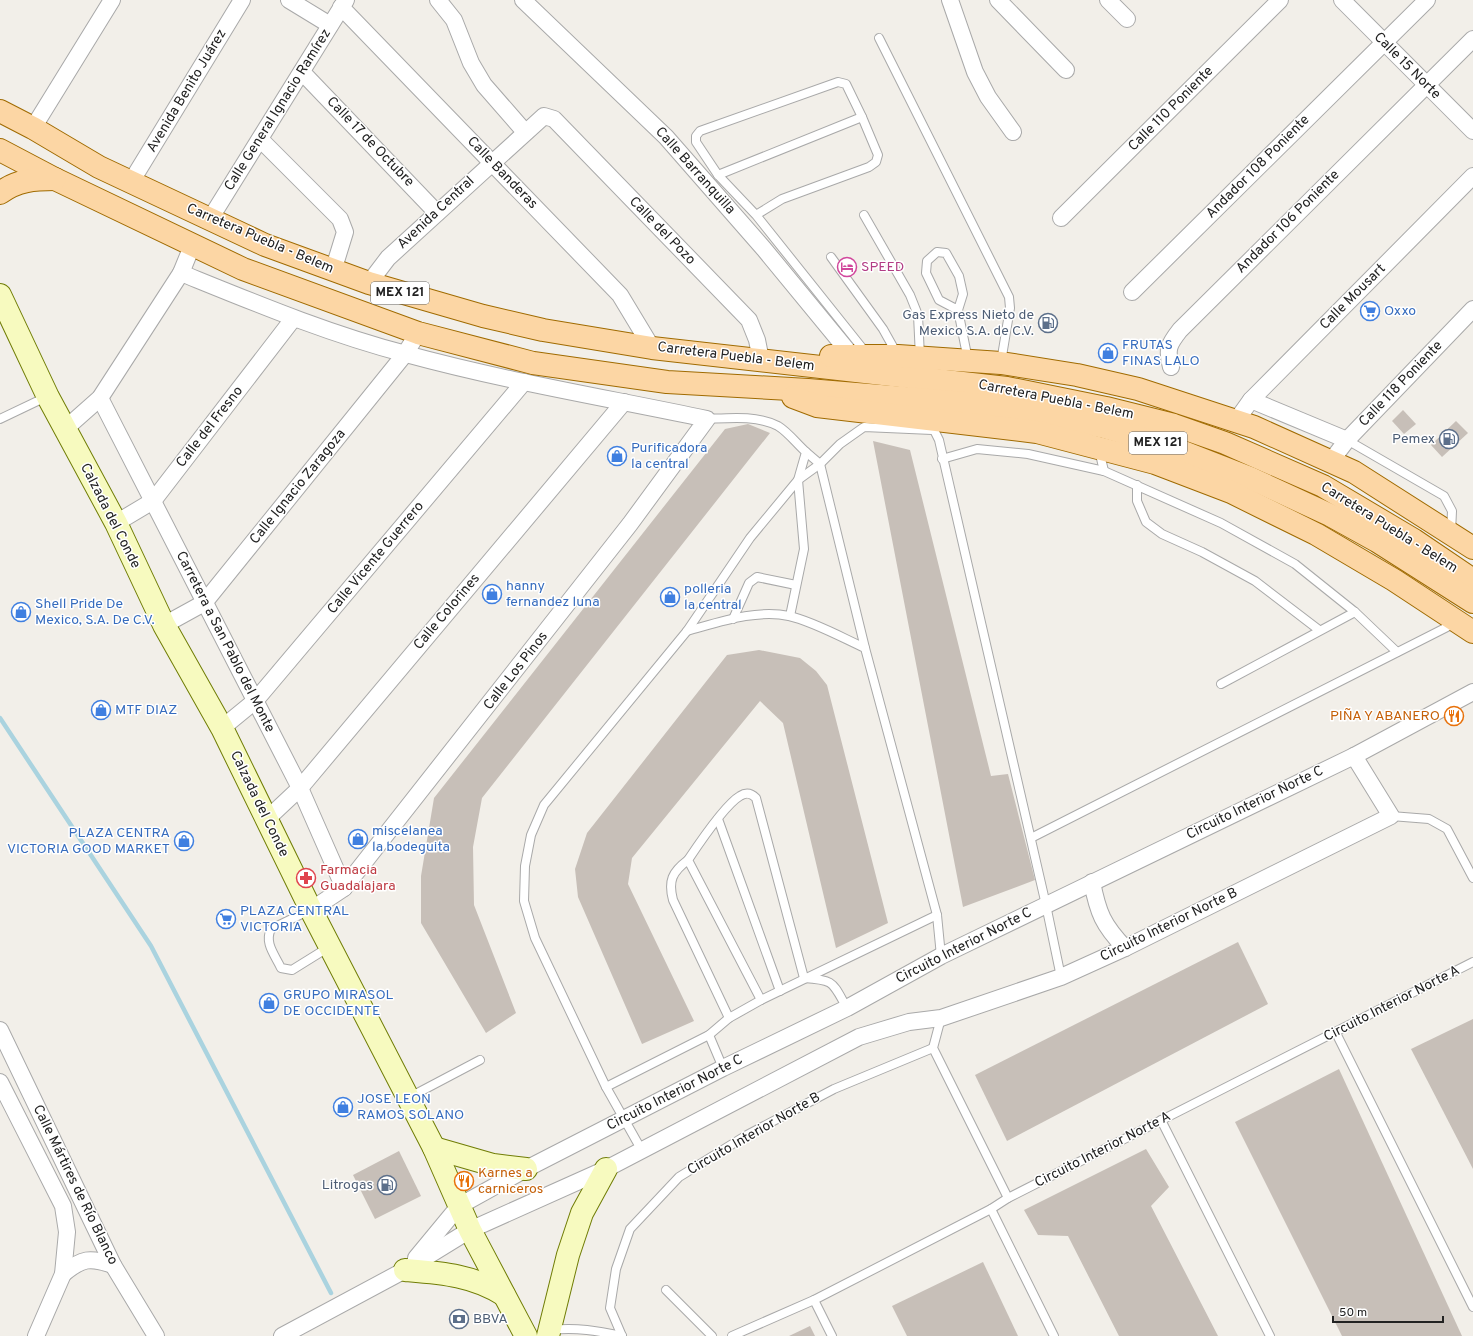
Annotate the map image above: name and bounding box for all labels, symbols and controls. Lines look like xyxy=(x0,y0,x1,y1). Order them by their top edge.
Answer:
street label: Avenida Benito Juárez xyxy=(143,26,231,156)
street label: Calle General Ignacio Ramírez xyxy=(221,26,335,194)
street label: Calle 15 Norte xyxy=(1370,29,1444,103)
street label: Calle 110 Poniente xyxy=(1125,63,1217,155)
street label: Calle 17 de Octubre xyxy=(323,93,417,191)
street label: Andador 108 Poniente xyxy=(1203,112,1313,222)
street label: Calle Barranquilla xyxy=(651,124,739,218)
street label: Calle Banderas xyxy=(463,133,541,213)
street label: Andador 106 Poniente xyxy=(1233,167,1343,277)
street label: Avenida Central xyxy=(394,173,478,253)
street label: Calle del Pozo xyxy=(625,193,699,269)
street label: Carretera Puebla - Belem xyxy=(184,200,336,278)
hotel icon: SPEED xyxy=(836,256,858,278)
place label: SPEED xyxy=(861,259,904,276)
street label: Calle Mousart xyxy=(1316,260,1390,334)
road number: MEX 121 xyxy=(371,282,429,304)
supermarket icon: Oxxo xyxy=(1359,300,1381,322)
place label: Oxxo xyxy=(1384,303,1416,320)
place label: Gas Express Nieto de Mexico S.A. de C.V. xyxy=(902,307,1034,340)
fuel station icon: Gas Express Nieto de Mexico S.A. de C.V. xyxy=(1037,312,1059,334)
place label: FRUTAS FINAS LALO xyxy=(1122,337,1200,370)
street label: Calle 118 Poniente xyxy=(1356,337,1446,431)
street label: Carretera Puebla - Belem xyxy=(656,339,816,375)
shop icon: FRUTAS FINAS LALO xyxy=(1097,342,1119,364)
street label: Carretera Puebla - Belem xyxy=(977,377,1135,423)
street label: Calle del Fresno xyxy=(173,383,247,471)
street label: Calle Ignacio Zaragoza xyxy=(246,426,350,548)
fuel station icon: Pemex xyxy=(1438,428,1460,450)
place label: Pemex xyxy=(1392,431,1435,448)
road number: MEX 121 xyxy=(1129,432,1187,454)
place label: Purificadora la central xyxy=(631,440,707,473)
shop icon: Purificadora la central xyxy=(606,445,628,467)
street label: Calzada del Conde xyxy=(76,460,144,572)
street label: Carretera Puebla - Belem xyxy=(1317,479,1461,577)
street label: Calle Vicente Guerrero xyxy=(324,498,428,618)
street label: Carretera a San Pablo del Monte xyxy=(172,549,278,735)
street label: Calle Colorines xyxy=(410,571,484,653)
place label: hanny fernandez luna xyxy=(506,578,600,611)
place label: polleria la central xyxy=(684,581,742,614)
shop icon: hanny fernandez luna xyxy=(481,583,503,605)
shop icon: polleria la central xyxy=(659,586,681,608)
place label: Shell Pride De Mexico, S.A. De C.V. xyxy=(35,596,155,629)
shop icon: Shell Pride De Mexico, S.A. De C.V. xyxy=(10,601,32,623)
street label: Calle Los Pinos xyxy=(480,628,552,714)
shop icon: MTF DIAZ xyxy=(90,699,112,721)
place label: MTF DIAZ xyxy=(115,702,177,719)
restaurant icon: PIÑA Y ABANERO xyxy=(1443,705,1465,727)
place label: PIÑA Y ABANERO xyxy=(1330,708,1440,725)
street label: Calzada del Conde xyxy=(226,748,292,860)
street label: Circuito Interior Norte C xyxy=(1184,762,1326,844)
place label: miscelanea la bodeguita xyxy=(372,823,450,856)
place label: PLAZA CENTRA VICTORIA GOOD MARKET xyxy=(7,825,170,858)
shop icon: miscelanea la bodeguita xyxy=(347,828,369,850)
shop icon: PLAZA CENTRA VICTORIA GOOD MARKET xyxy=(173,830,195,852)
place label: Farmacia Guadalajara xyxy=(320,862,396,895)
pharmacy icon: Farmacia Guadalajara xyxy=(295,867,317,889)
street label: Circuito Interior Norte B xyxy=(1098,884,1240,966)
place label: PLAZA CENTRAL VICTORIA xyxy=(240,903,349,936)
street label: Circuito Interior Norte C xyxy=(893,904,1035,988)
supermarket icon: PLAZA CENTRAL VICTORIA xyxy=(215,908,237,930)
street label: Circuito Interior Norte A xyxy=(1321,962,1463,1046)
place label: GRUPO MIRASOL DE OCCIDENTE xyxy=(283,987,394,1020)
shop icon: GRUPO MIRASOL DE OCCIDENTE xyxy=(258,992,280,1014)
street label: Circuito Interior Norte C xyxy=(604,1051,746,1135)
street label: Circuito Interior Norte B xyxy=(685,1089,823,1179)
place label: JOSE LEON RAMOS SOLANO xyxy=(357,1091,464,1124)
shop icon: JOSE LEON RAMOS SOLANO xyxy=(332,1096,354,1118)
street label: Calle Mártires de Río Blanco xyxy=(29,1102,121,1268)
street label: Circuito Interior Norte A xyxy=(1032,1108,1174,1192)
place label: Karnes a carniceros xyxy=(478,1165,543,1198)
restaurant icon: Karnes a carniceros xyxy=(453,1170,475,1192)
fuel station icon: Litrogas xyxy=(376,1174,398,1196)
place label: Litrogas xyxy=(322,1177,373,1194)
scale bar xyxy=(1333,1298,1443,1324)
text: 50 m xyxy=(1339,1305,1367,1321)
bank icon: BBVA xyxy=(448,1308,470,1330)
place label: BBVA xyxy=(473,1311,508,1328)

